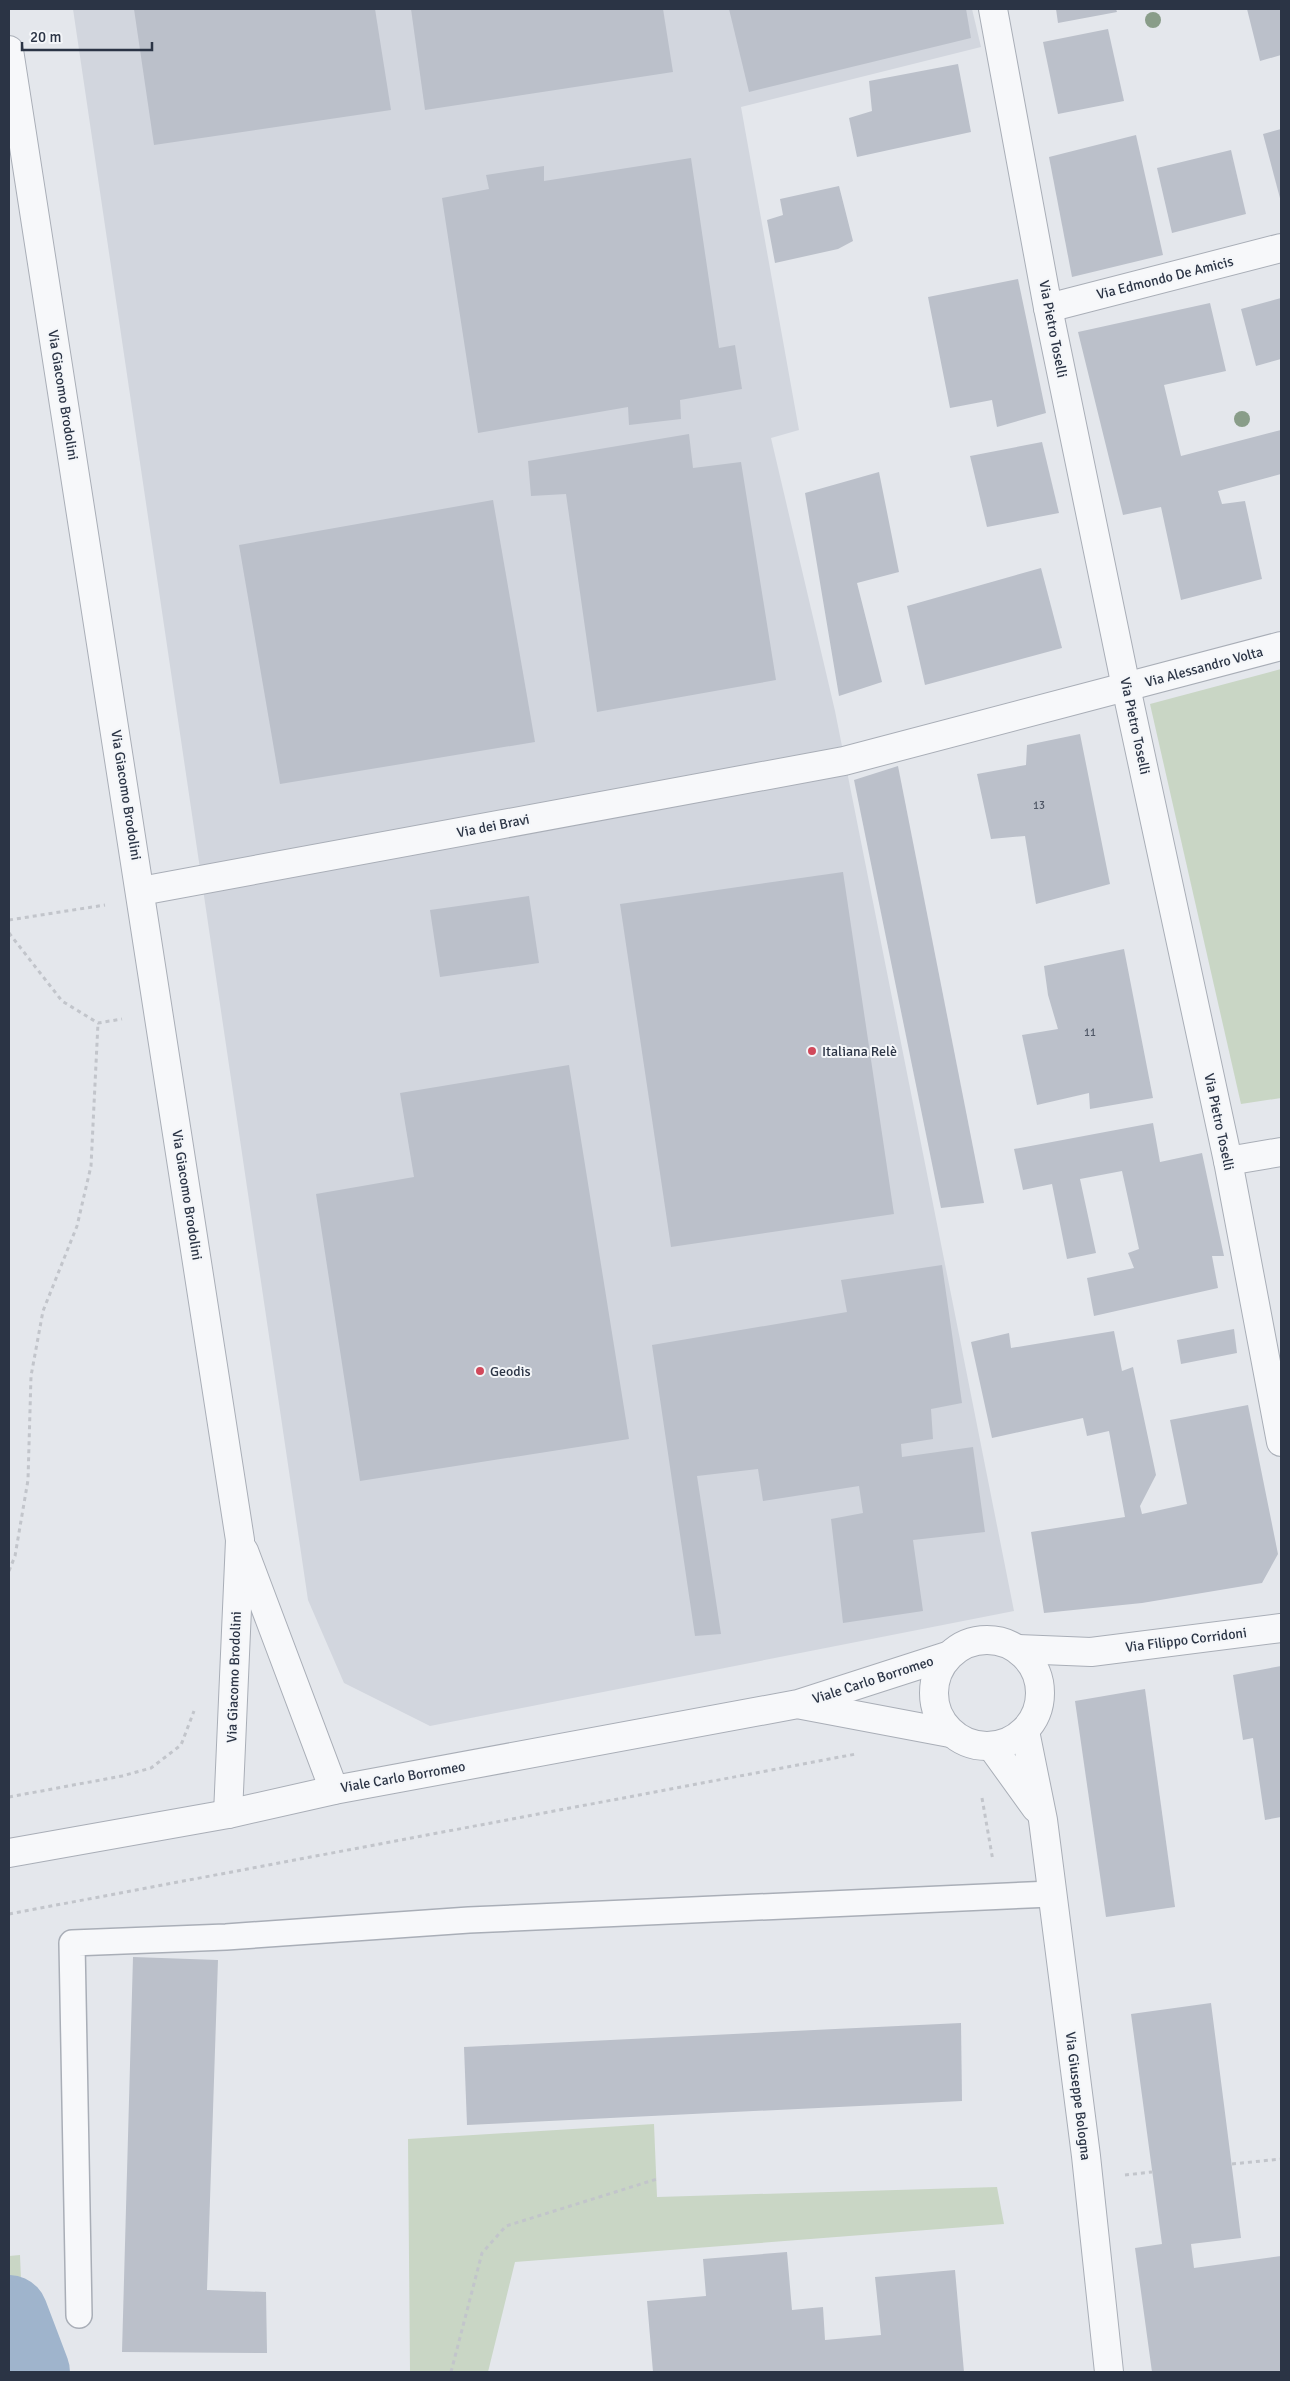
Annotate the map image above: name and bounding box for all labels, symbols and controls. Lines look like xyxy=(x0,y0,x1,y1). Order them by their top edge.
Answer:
scale bar xyxy=(22,20,152,52)
text: 20 m xyxy=(30,28,61,46)
street label: Via Edmondo De Amicis xyxy=(1095,253,1235,303)
street label: Via Pietro Toselli xyxy=(1035,279,1071,379)
street label: Via Giacomo Brodolini xyxy=(44,329,82,461)
street label: Via Alessandro Volta xyxy=(1143,643,1265,691)
street label: Via Pietro Toselli xyxy=(1116,676,1154,776)
street label: Via Giacomo Brodolini xyxy=(107,729,145,861)
house number: 13 xyxy=(1033,799,1045,812)
street label: Via dei Bravi xyxy=(455,811,531,841)
house number: 11 xyxy=(1084,1026,1096,1039)
place label: Italiana Relè xyxy=(822,1043,897,1060)
marker: Italiana Relè xyxy=(806,1045,818,1057)
street label: Via Pietro Toselli xyxy=(1200,1072,1238,1172)
street label: Via Giacomo Brodolini xyxy=(168,1129,206,1261)
place label: Geodis xyxy=(490,1363,531,1380)
marker: Geodis xyxy=(474,1365,486,1377)
street label: Via Giacomo Brodolini xyxy=(223,1611,245,1743)
street label: Via Filippo Corridoni xyxy=(1124,1624,1248,1656)
street label: Viale Carlo Borromeo xyxy=(810,1652,936,1708)
street label: Viale Carlo Borromeo xyxy=(339,1758,467,1796)
street label: Via Giuseppe Bologna xyxy=(1062,2031,1094,2161)

